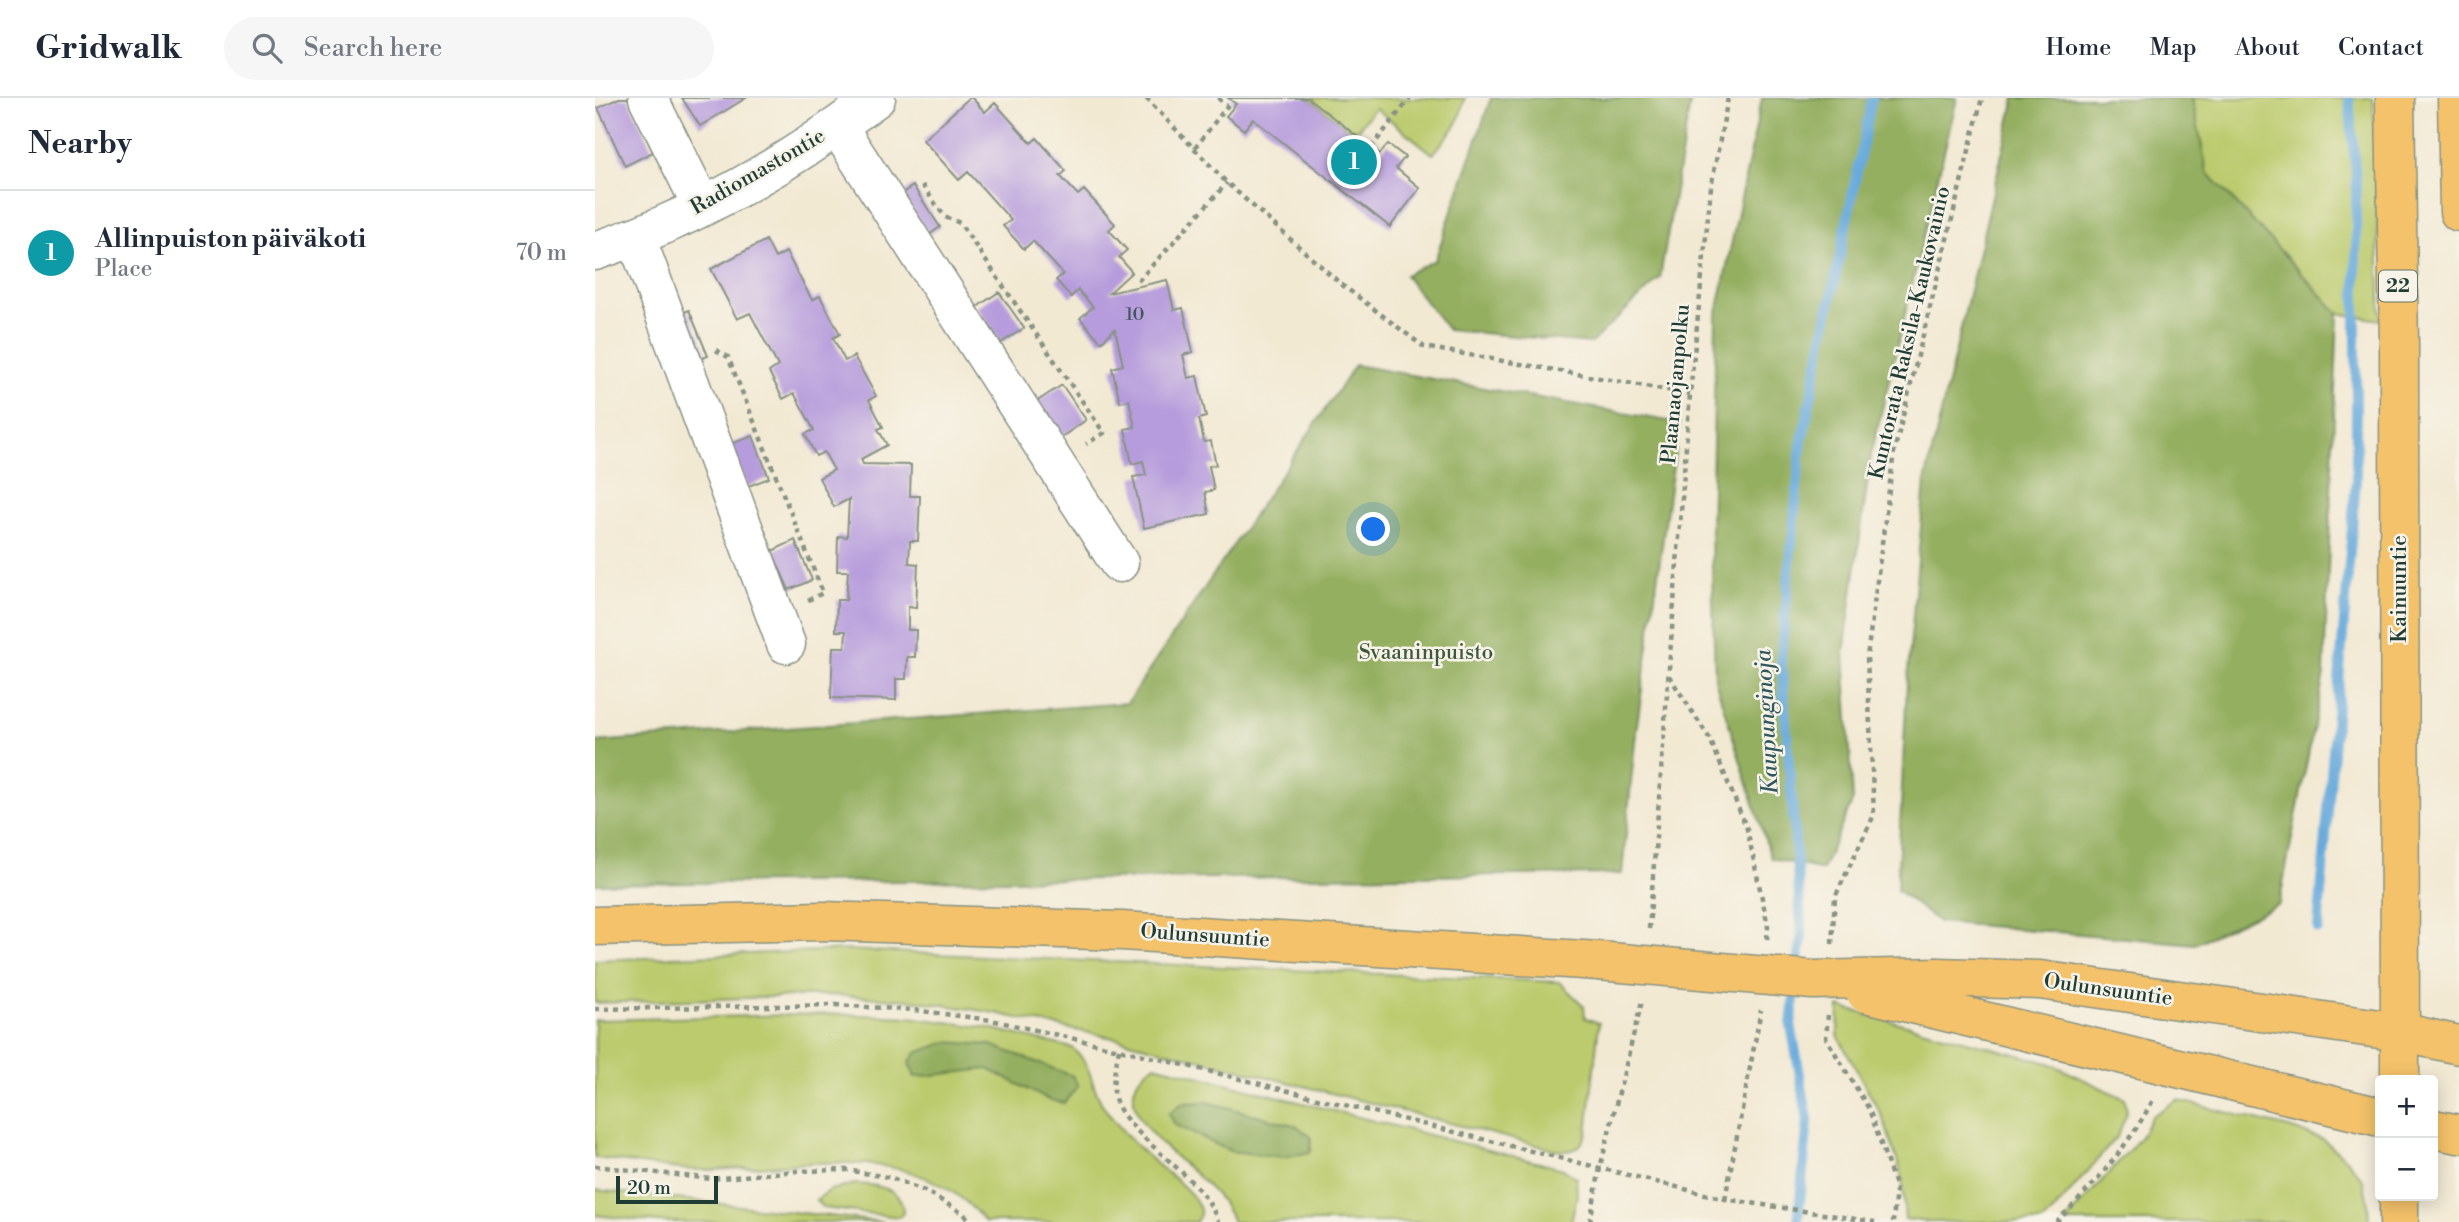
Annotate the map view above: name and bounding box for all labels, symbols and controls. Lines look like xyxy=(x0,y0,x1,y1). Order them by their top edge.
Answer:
search box xyxy=(224,17,714,80)
text: Gridwalk xyxy=(35,28,182,69)
icon: search xyxy=(248,29,286,67)
text: Search here xyxy=(304,32,442,64)
text: Home xyxy=(2046,33,2111,63)
text: Map xyxy=(2149,33,2197,63)
text: About xyxy=(2235,33,2300,63)
text: Contact xyxy=(2338,33,2424,63)
street label: Radiomastontie xyxy=(686,123,830,221)
text: Nearby xyxy=(28,125,132,163)
pin: 1 xyxy=(1331,136,1377,188)
street label: Kuntorata Raksila-Kaukovainio xyxy=(1864,184,1956,482)
text: Allinpuiston päiväkoti xyxy=(95,223,366,255)
text: 1 xyxy=(45,239,57,267)
text: 70 m xyxy=(516,239,567,267)
text: Place xyxy=(95,255,152,283)
road number: 22 xyxy=(2379,270,2417,302)
house number: 10 xyxy=(1125,303,1145,326)
street label: Plaanaojanpolku xyxy=(1656,303,1696,465)
your location xyxy=(1356,512,1390,546)
street label: Kainuuntie xyxy=(2387,535,2413,643)
park label: Svaaninpuisto xyxy=(1359,640,1493,666)
water label: Kaupunginoja xyxy=(1749,648,1785,795)
street label: Oulunsuuntie xyxy=(1139,919,1271,953)
street label: Oulunsuuntie xyxy=(2042,968,2174,1012)
map controls xyxy=(2375,1075,2438,1201)
button: + xyxy=(2375,1075,2438,1138)
button: − xyxy=(2375,1138,2438,1201)
scale bar xyxy=(616,1173,717,1205)
text: 20 m xyxy=(627,1176,671,1200)

